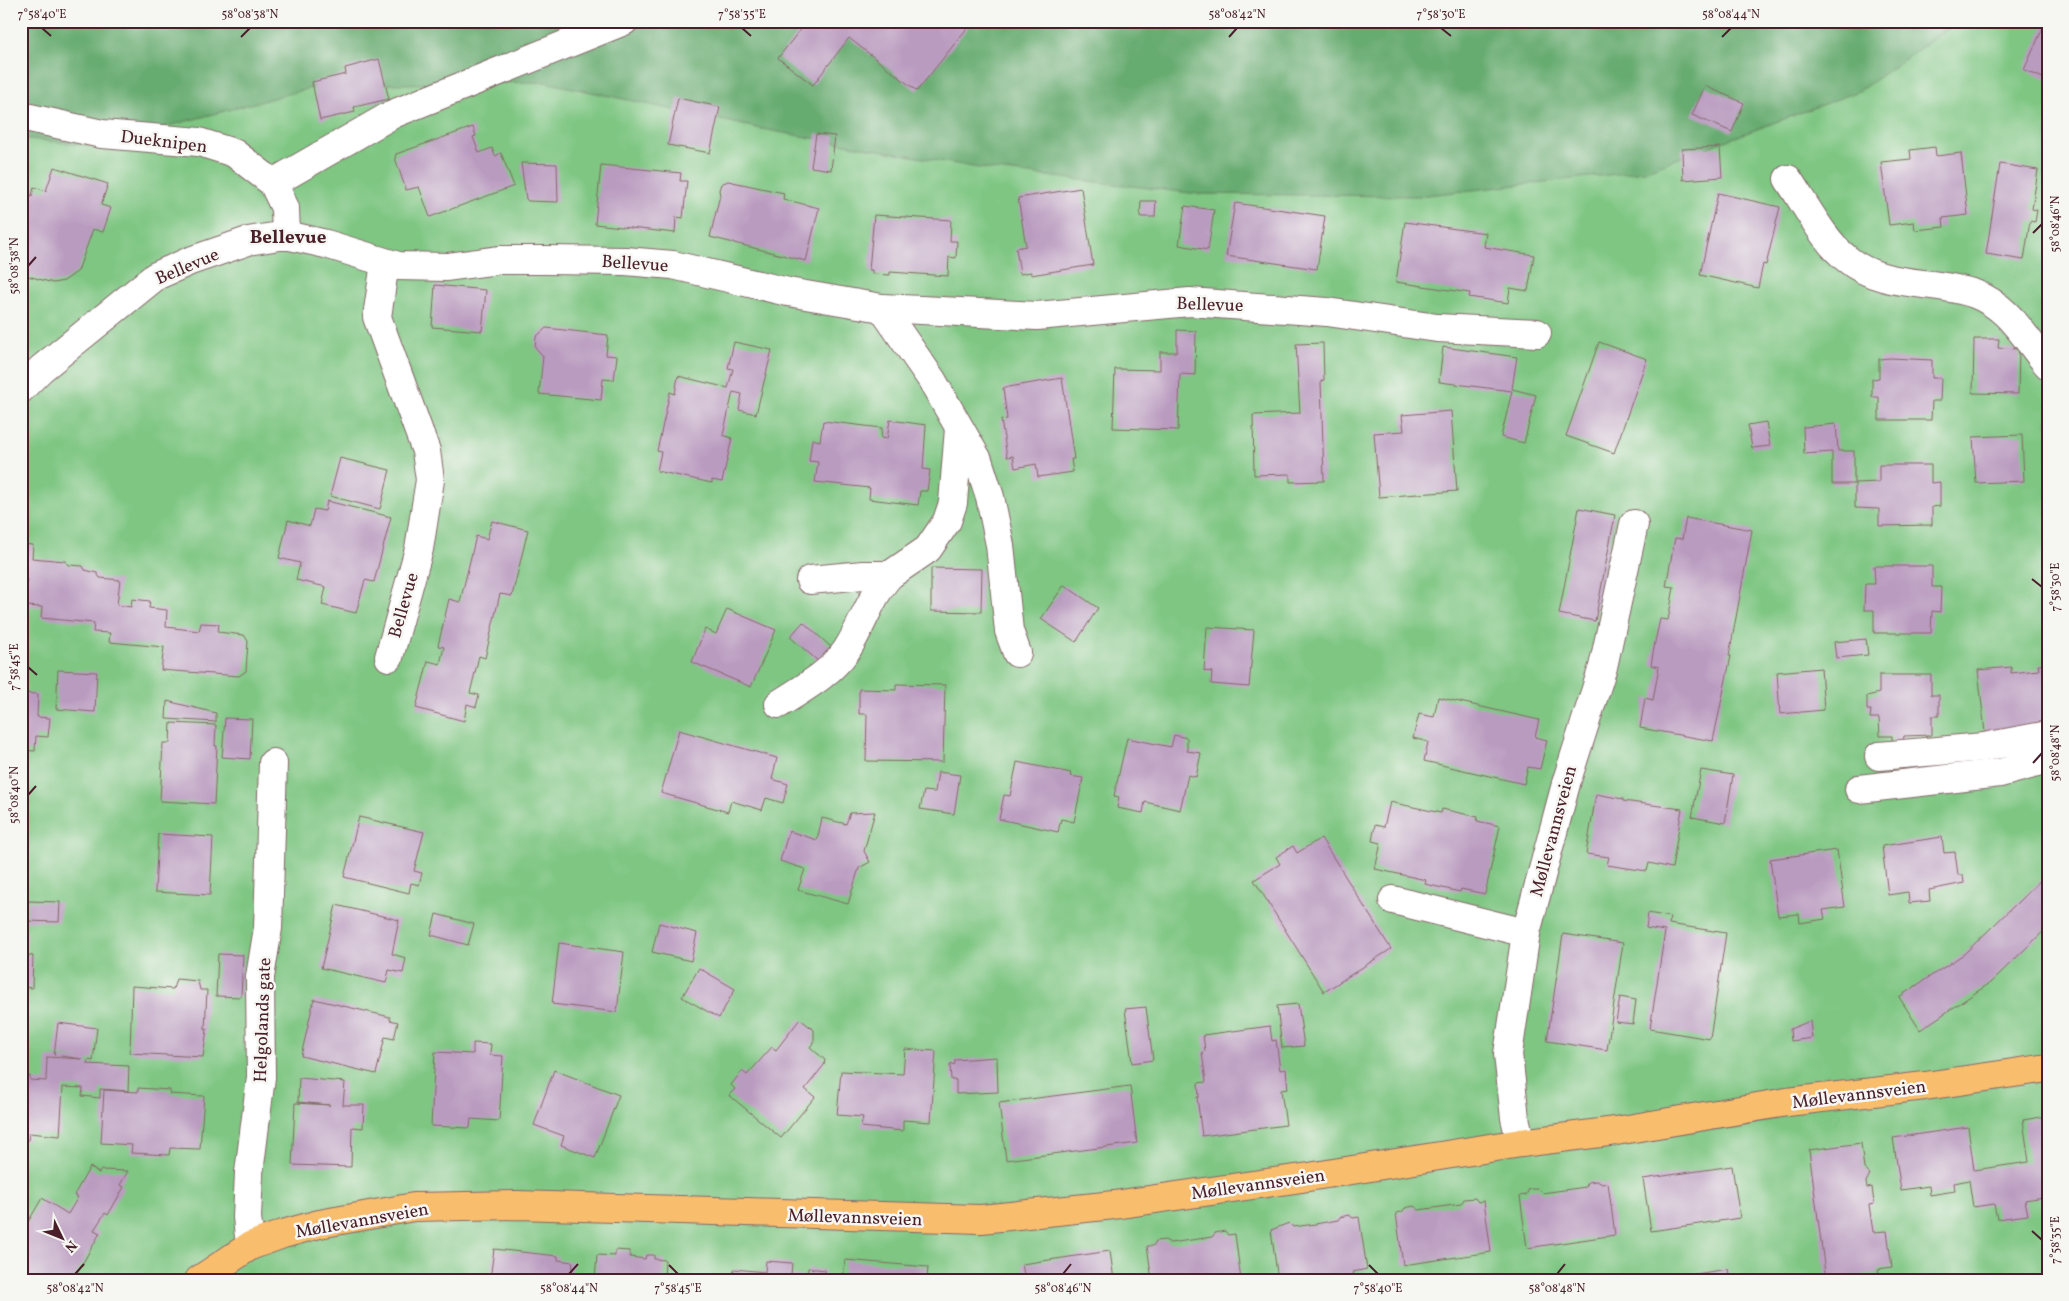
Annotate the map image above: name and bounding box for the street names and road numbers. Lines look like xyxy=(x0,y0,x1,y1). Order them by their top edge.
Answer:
street label: Dueknipen xyxy=(119,125,209,160)
street label: Bellevue xyxy=(152,243,223,292)
street label: Bellevue xyxy=(601,250,669,279)
street label: Bellevue xyxy=(1176,292,1244,319)
street label: Bellevue xyxy=(383,570,426,641)
street label: Møllevannsveien xyxy=(1525,763,1584,900)
street label: Helgolands gate xyxy=(249,957,278,1083)
street label: Møllevannsveien xyxy=(1791,1075,1928,1116)
street label: Møllevannsveien xyxy=(1190,1164,1327,1207)
street label: Møllevannsveien xyxy=(294,1197,431,1245)
street label: Møllevannsveien xyxy=(787,1204,923,1233)

